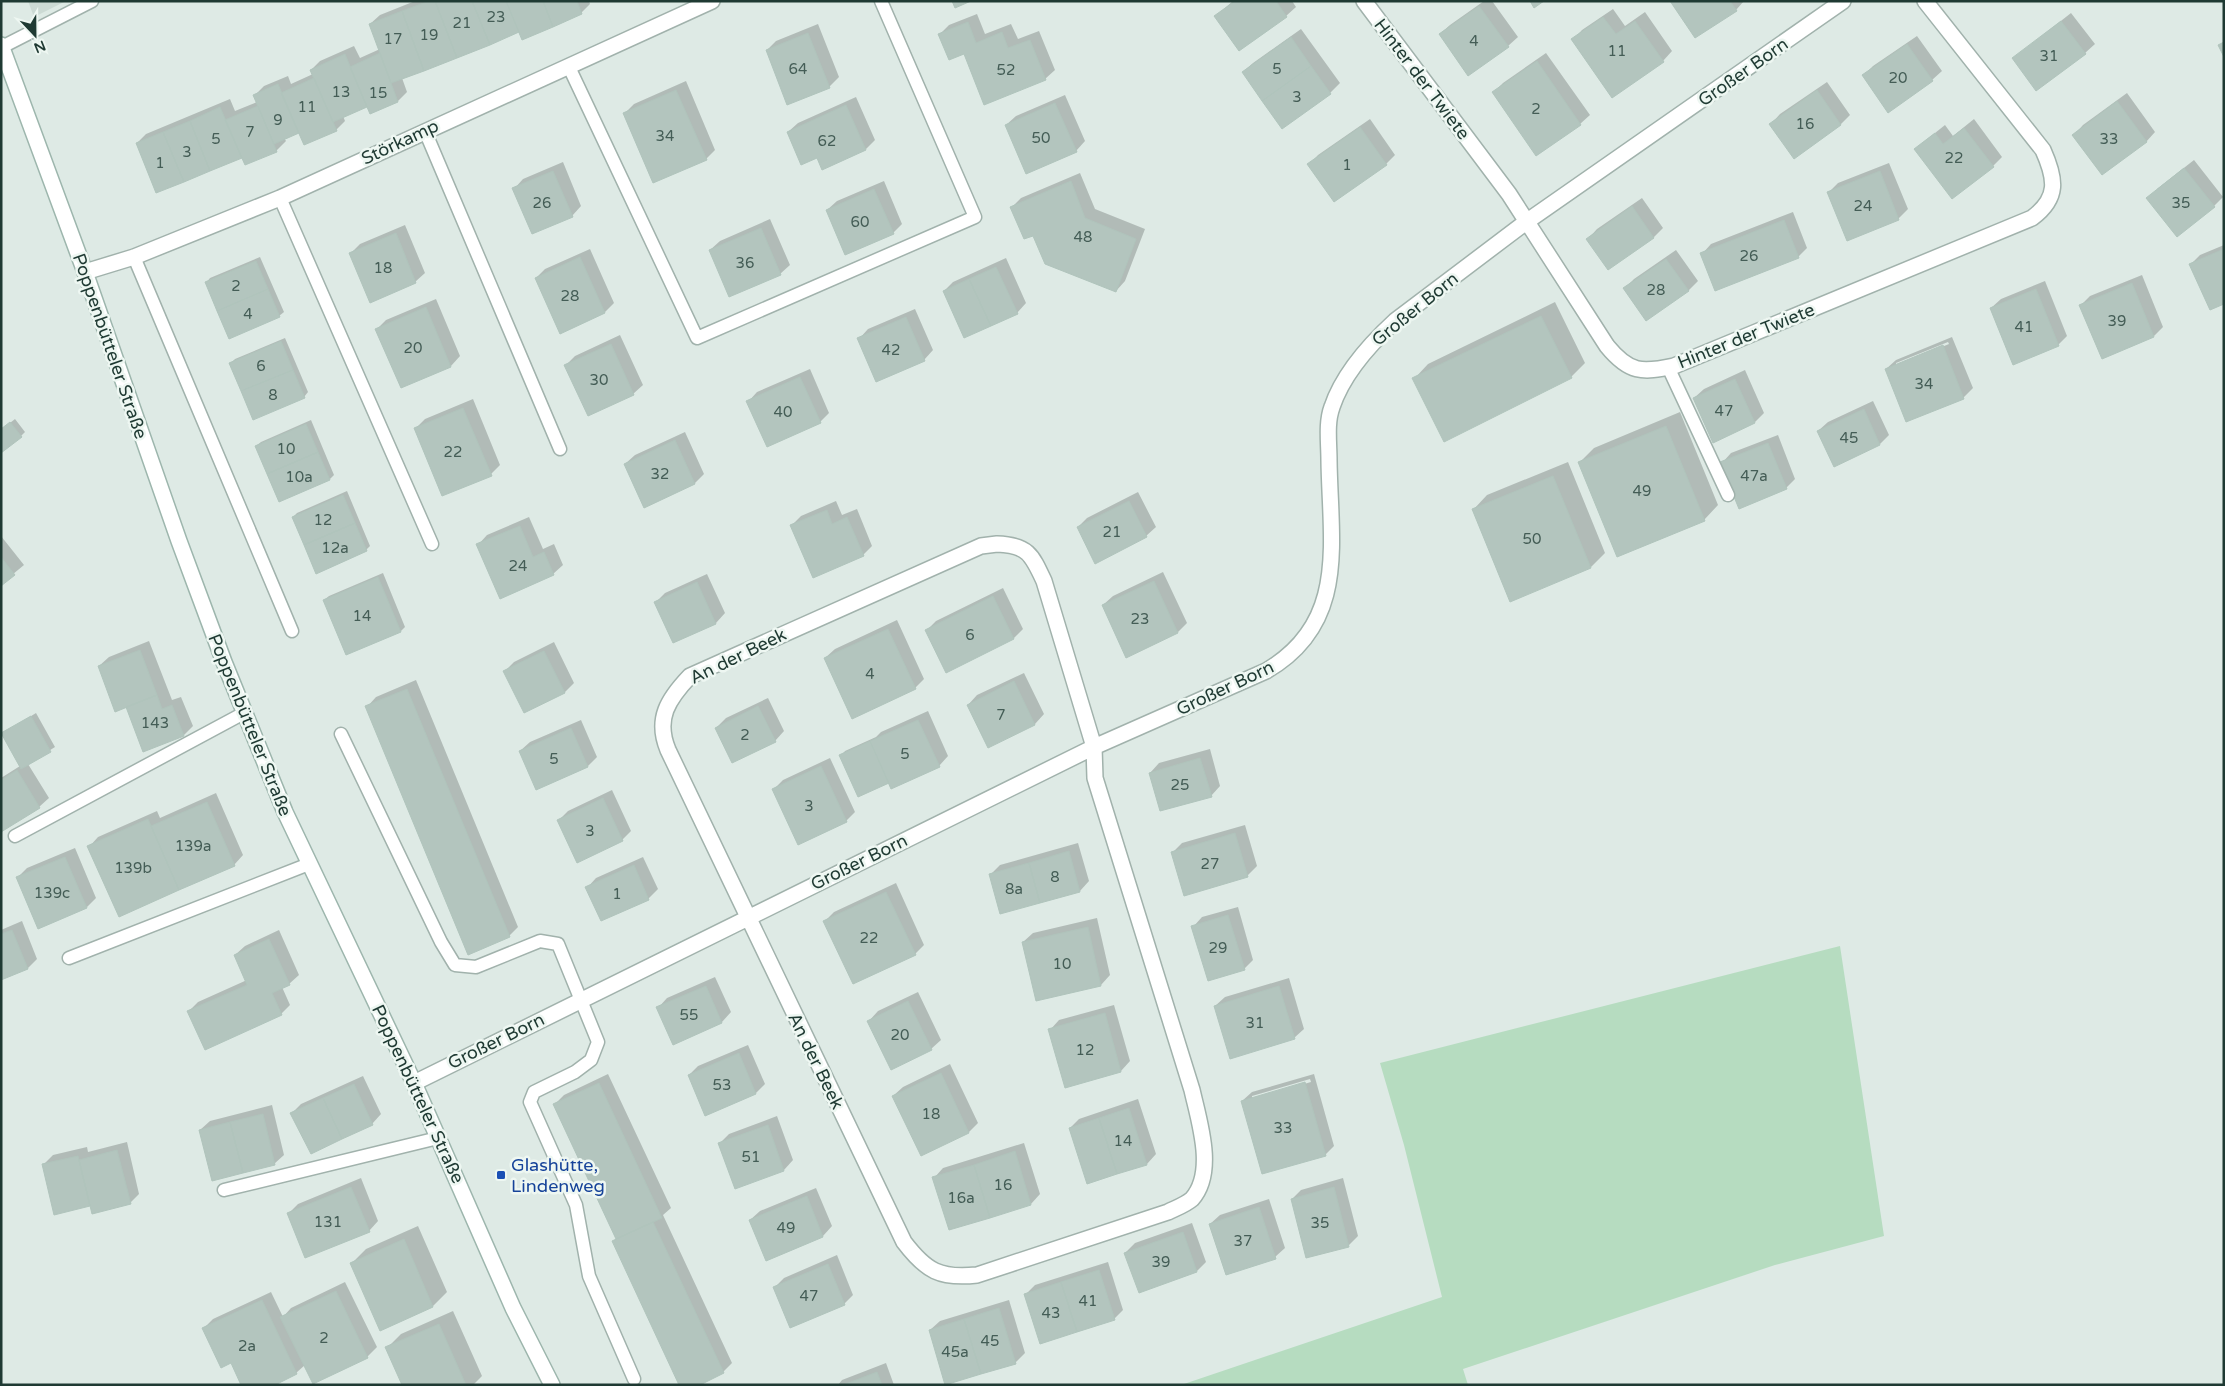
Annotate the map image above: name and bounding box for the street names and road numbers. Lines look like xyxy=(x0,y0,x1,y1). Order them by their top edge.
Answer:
street label: Hinter der Twiete xyxy=(1369,14,1475,144)
street label: Großer Born xyxy=(1694,33,1792,111)
street label: Störkamp xyxy=(358,115,442,169)
street label: Poppenbütteler Straße xyxy=(68,250,152,442)
street label: Großer Born xyxy=(1367,267,1463,351)
street label: Hinter der Twiete xyxy=(1674,298,1818,374)
street label: An der Beek xyxy=(686,623,790,689)
street label: Poppenbütteler Straße xyxy=(203,631,297,819)
street label: Großer Born xyxy=(1173,656,1277,720)
street label: Großer Born xyxy=(807,829,911,895)
street label: Poppenbütteler Straße xyxy=(367,1001,469,1187)
street label: Großer Born xyxy=(444,1008,548,1074)
street label: An der Beek xyxy=(783,1009,849,1113)

